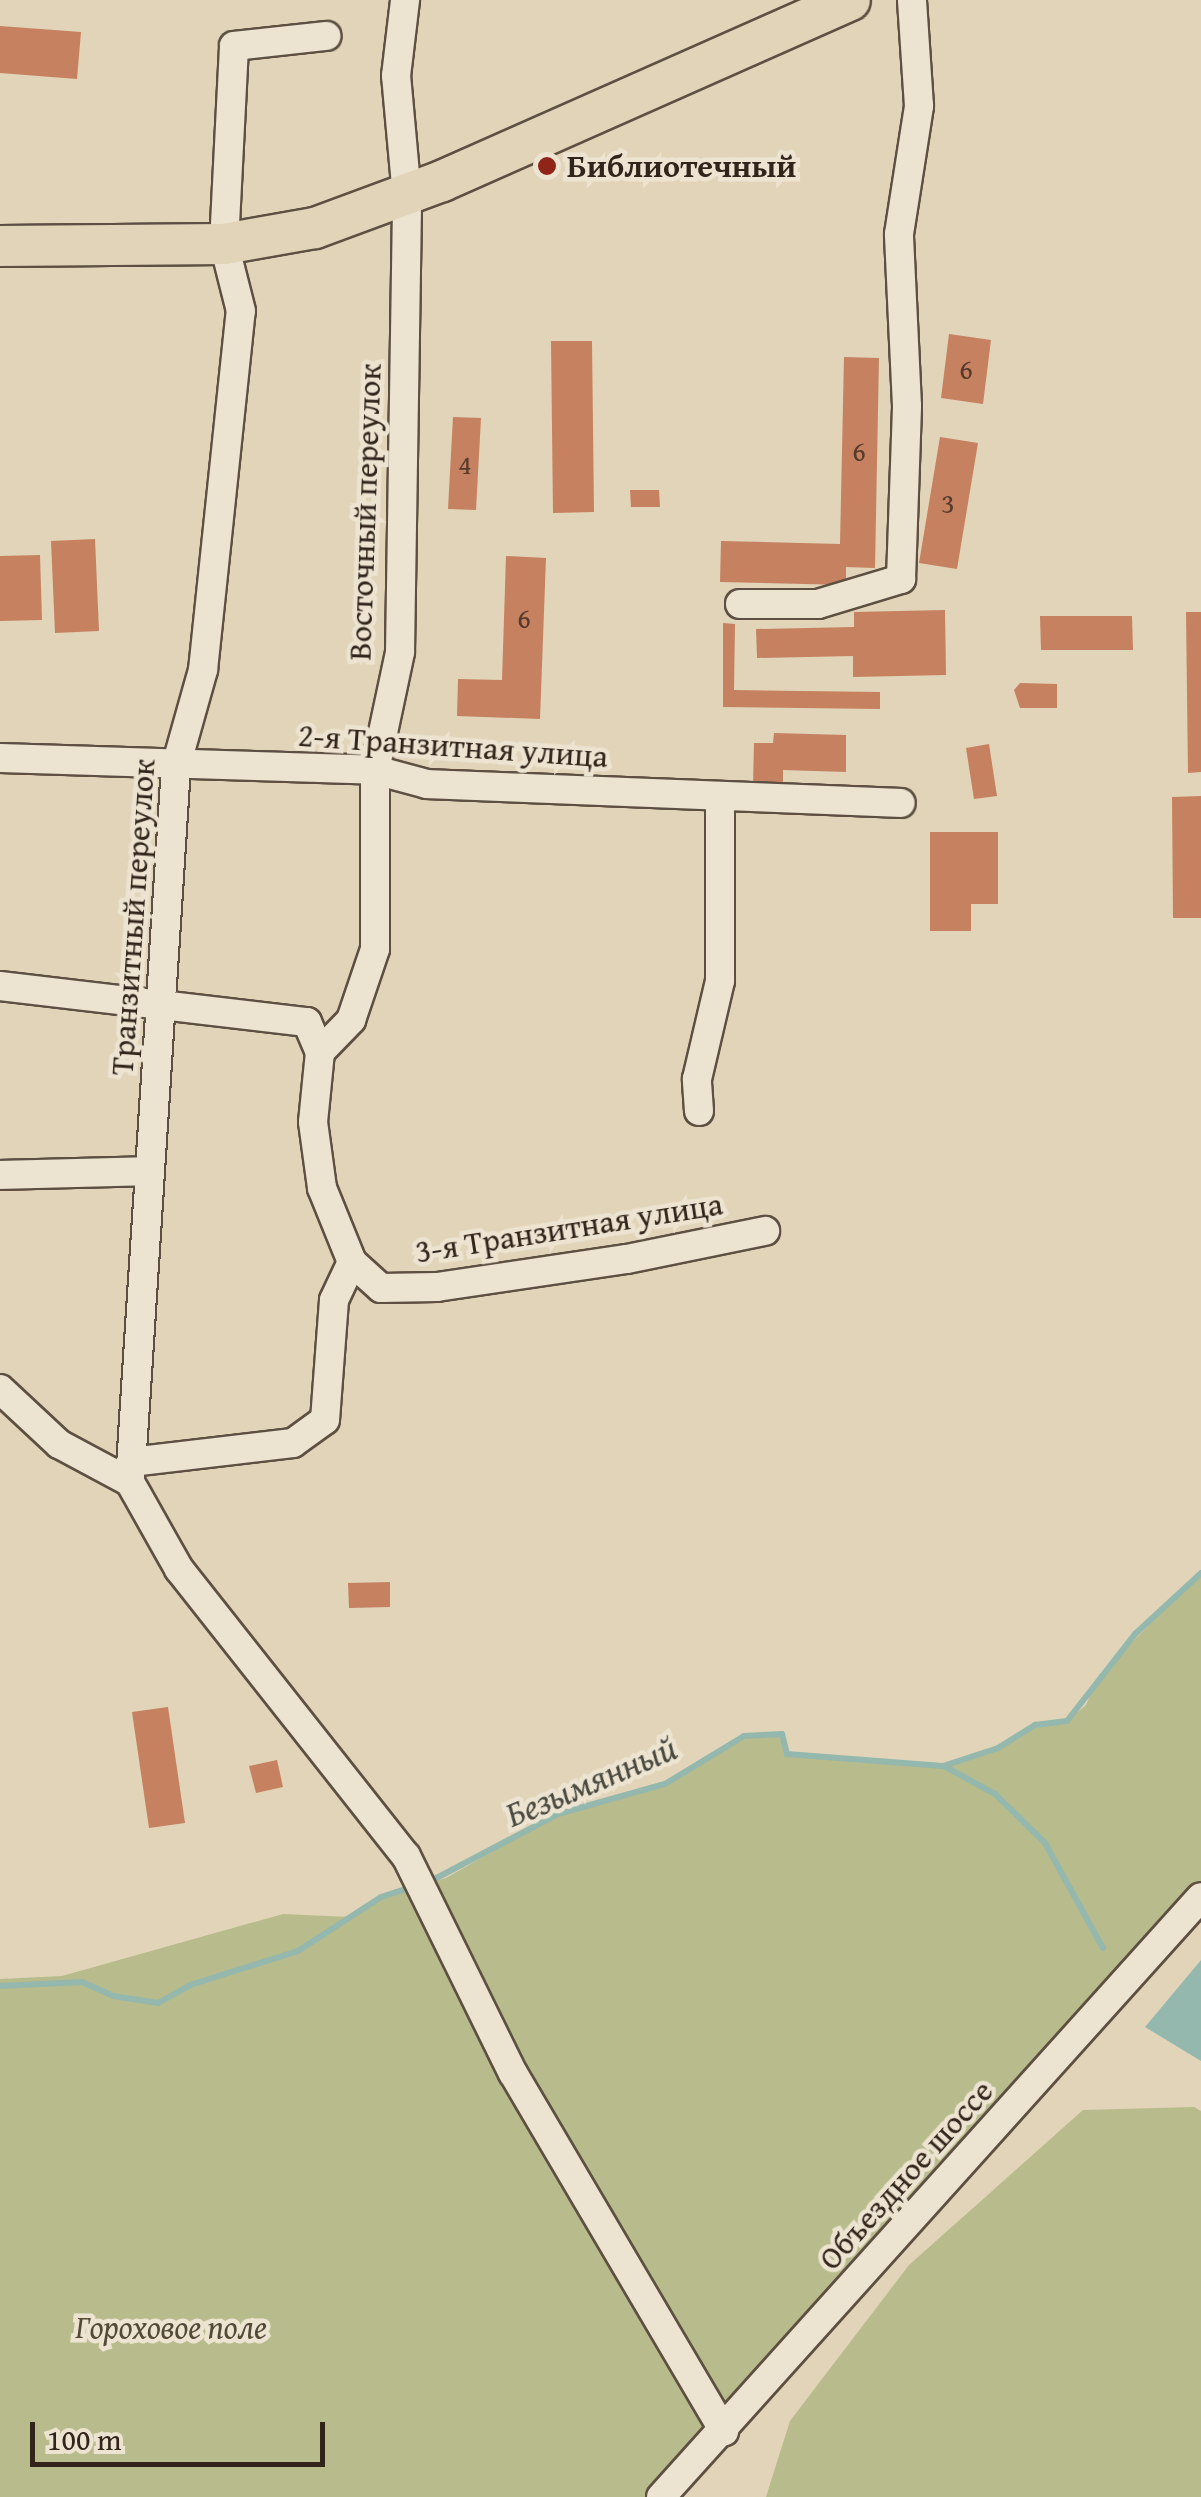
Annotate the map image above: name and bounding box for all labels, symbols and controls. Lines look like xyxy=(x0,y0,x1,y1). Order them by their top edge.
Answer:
place label: Библиотечный xyxy=(567,147,796,185)
marker: Библиотечный xyxy=(536,155,558,177)
house number: 6 xyxy=(959,352,973,386)
street label: Восточный переулок xyxy=(341,363,389,661)
house number: 6 xyxy=(852,434,866,468)
house number: 4 xyxy=(458,447,472,481)
house number: 3 xyxy=(941,486,955,520)
house number: 6 xyxy=(517,601,531,635)
street label: 2-я Транзитная улица xyxy=(297,716,609,776)
street label: Транзитный переулок xyxy=(103,758,163,1076)
street label: 3-я Транзитная улица xyxy=(413,1185,725,1271)
water label: Безымянный xyxy=(499,1726,683,1836)
street label: Объездное шоссе xyxy=(811,2072,1001,2278)
park label: Гороховое поле xyxy=(75,2308,267,2346)
scale bar xyxy=(35,2402,330,2464)
text: 100 m xyxy=(47,2417,121,2461)

